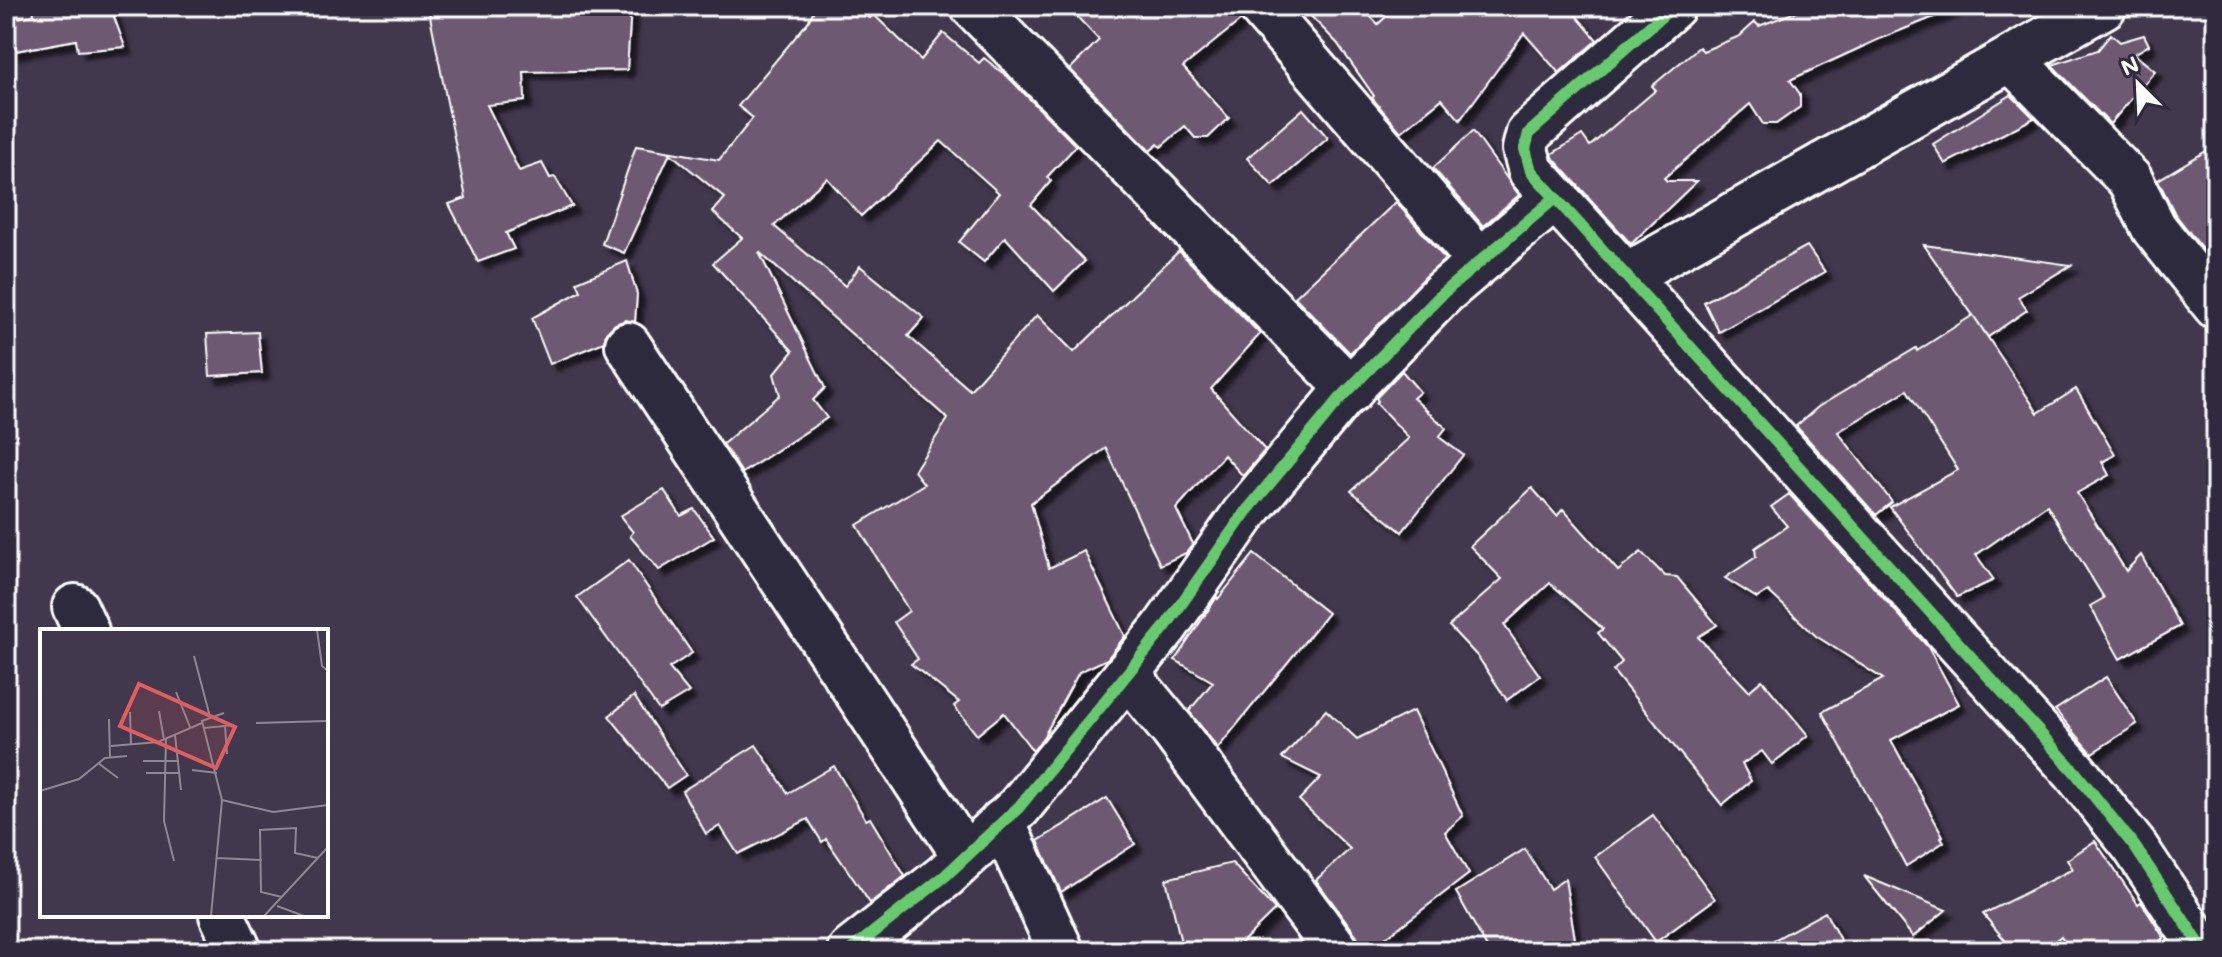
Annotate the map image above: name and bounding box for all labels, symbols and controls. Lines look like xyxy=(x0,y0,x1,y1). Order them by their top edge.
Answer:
north arrow xyxy=(2098,44,2178,124)
text: N xyxy=(2116,49,2143,82)
inset map xyxy=(40,629,328,917)

